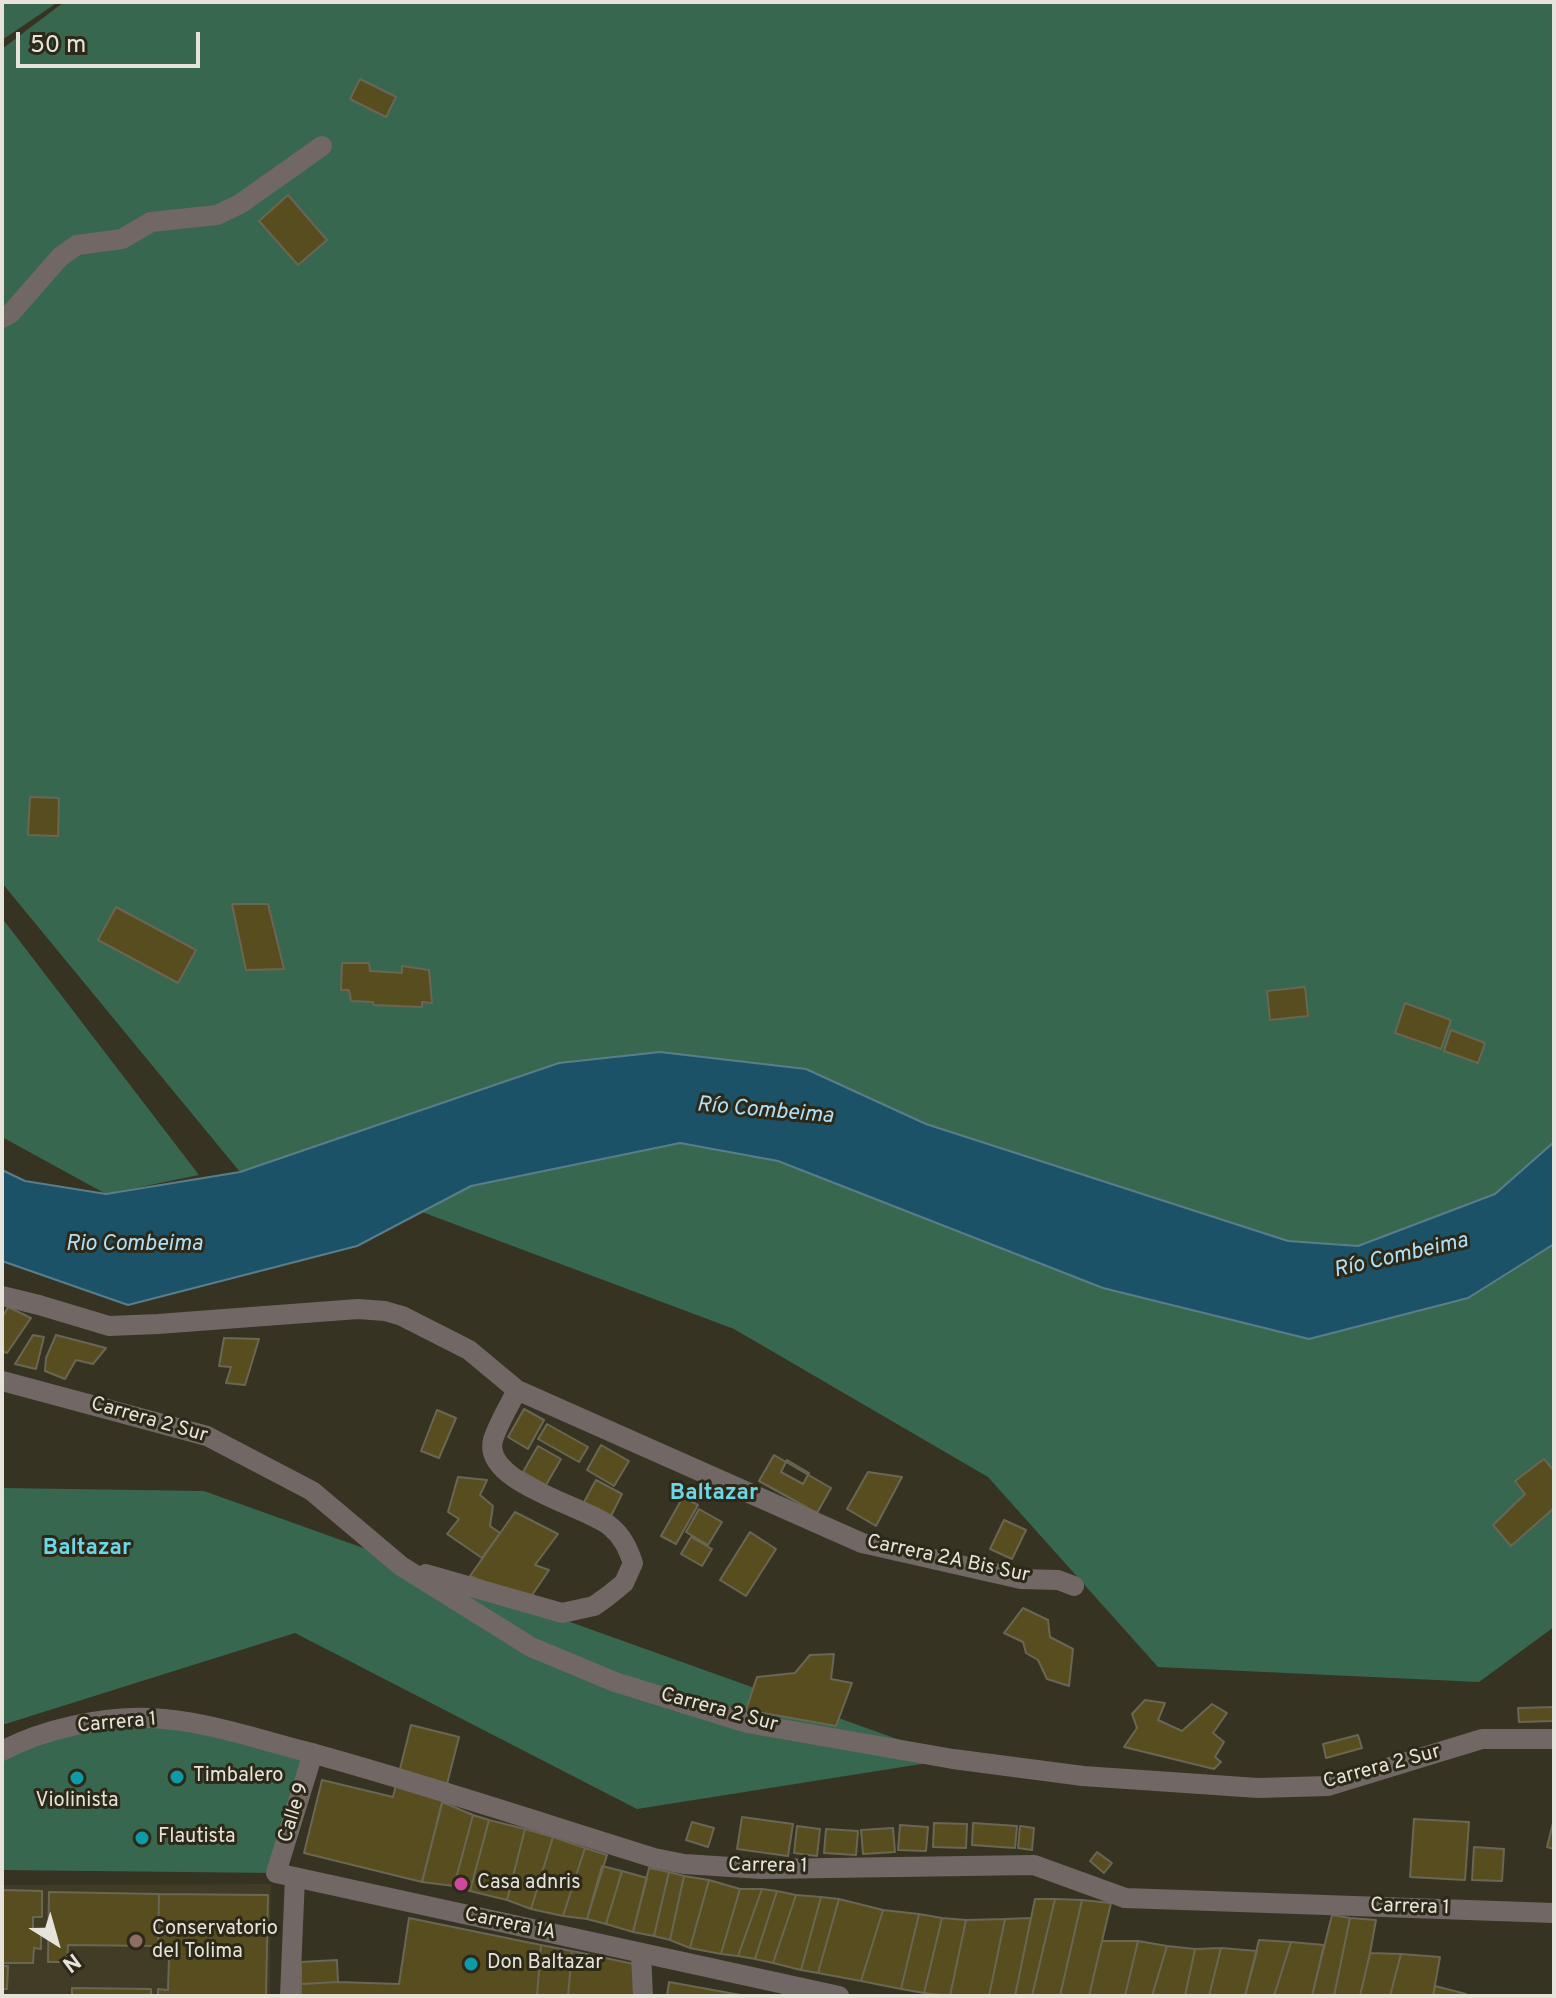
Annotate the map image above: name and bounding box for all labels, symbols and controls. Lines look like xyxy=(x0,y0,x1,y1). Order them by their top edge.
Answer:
scale bar xyxy=(20,16,204,66)
text: 50 m xyxy=(30,31,86,61)
water label: Río Combeima xyxy=(696,1093,834,1131)
water label: Río Combeima xyxy=(1331,1229,1471,1285)
water label: Rio Combeima xyxy=(65,1233,203,1259)
street label: Carrera 2 Sur xyxy=(88,1393,210,1449)
district label: Baltazar xyxy=(670,1482,758,1508)
street label: Carrera 2A Bis Sur xyxy=(864,1531,1032,1589)
district label: Baltazar xyxy=(43,1537,131,1563)
street label: Carrera 2 Sur xyxy=(658,1684,780,1738)
street label: Carrera 1 xyxy=(76,1709,158,1739)
street label: Carrera 2 Sur xyxy=(1321,1741,1443,1795)
place label: Timbalero xyxy=(193,1765,283,1789)
marker: Timbalero xyxy=(168,1768,186,1786)
marker: Violinista xyxy=(68,1769,86,1787)
street label: Calle 9 xyxy=(275,1780,315,1846)
place label: Violinista xyxy=(36,1790,118,1814)
place label: Flautista xyxy=(158,1826,236,1850)
marker: Flautista xyxy=(133,1829,151,1847)
street label: Carrera 1 xyxy=(728,1854,808,1880)
place label: Casa adnris xyxy=(477,1872,581,1896)
marker: Casa adnris xyxy=(452,1875,470,1893)
street label: Carrera 1 xyxy=(1370,1895,1450,1921)
north arrow xyxy=(16,1902,96,1982)
street label: Carrera 1A xyxy=(462,1904,558,1946)
place label: Conservatorio del Tolima xyxy=(152,1918,278,1965)
marker: Conservatorio del Tolima xyxy=(127,1932,145,1950)
text: N xyxy=(56,1946,85,1977)
place label: Don Baltazar xyxy=(487,1952,603,1976)
marker: Don Baltazar xyxy=(462,1955,480,1973)

